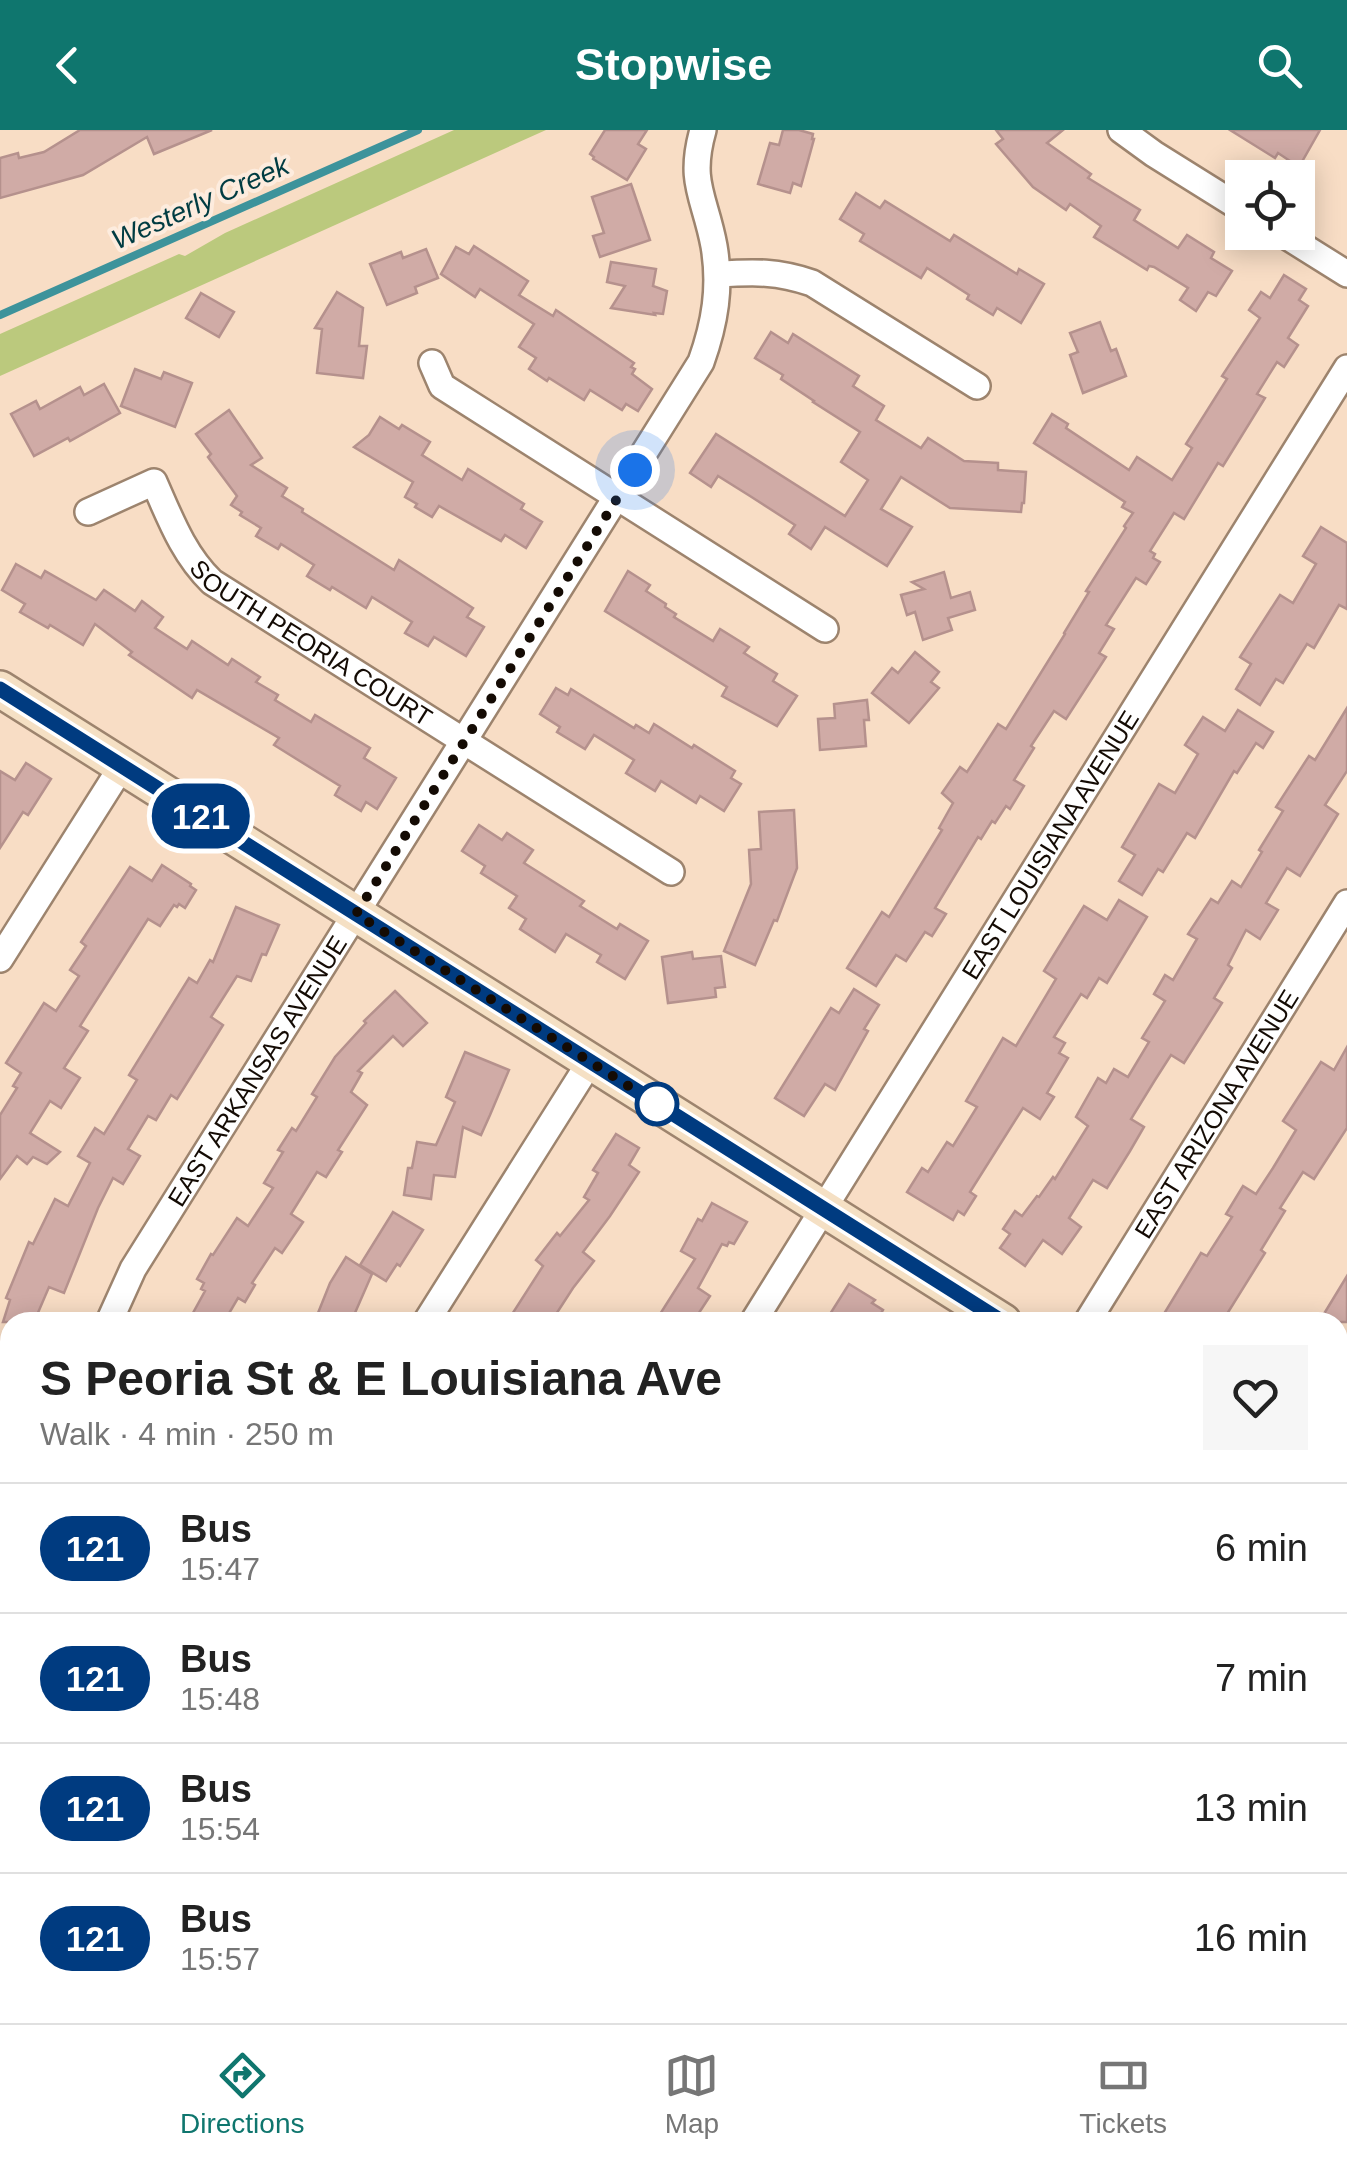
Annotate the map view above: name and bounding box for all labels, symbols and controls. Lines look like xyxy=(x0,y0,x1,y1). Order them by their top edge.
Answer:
icon: back xyxy=(40,38,95,93)
icon: search xyxy=(1252,38,1307,93)
text: Stopwise xyxy=(575,39,772,90)
water label: Westerly Creek xyxy=(107,149,296,255)
map controls xyxy=(1225,160,1315,250)
button: locate xyxy=(1225,160,1315,250)
your location xyxy=(610,445,660,495)
street label: SOUTH PEORIA COURT xyxy=(184,554,437,731)
street label: EAST LOUISIANA AVENUE xyxy=(956,706,1144,984)
line badge: 121 xyxy=(144,784,258,848)
text: 121 xyxy=(172,797,230,836)
street label: EAST ARKANSAS AVENUE xyxy=(162,931,352,1211)
street label: EAST ARIZONA AVENUE xyxy=(1129,985,1304,1243)
unlabelled marker xyxy=(636,1083,678,1125)
button: heart xyxy=(1203,1345,1308,1450)
text: S Peoria St & E Louisiana Ave xyxy=(40,1352,722,1405)
text: Walk · 4 min · 250 m xyxy=(40,1416,334,1452)
text: Bus xyxy=(180,1508,252,1550)
text: 6 min xyxy=(1215,1527,1308,1569)
text: 121 xyxy=(66,1529,124,1568)
text: 15:47 xyxy=(180,1551,260,1587)
text: Bus xyxy=(180,1638,252,1680)
text: 7 min xyxy=(1215,1657,1308,1699)
text: 121 xyxy=(66,1659,124,1698)
text: 15:48 xyxy=(180,1681,260,1717)
text: Bus xyxy=(180,1768,252,1810)
text: 13 min xyxy=(1194,1787,1308,1829)
text: 121 xyxy=(66,1789,124,1828)
text: 15:54 xyxy=(180,1811,260,1847)
text: Bus xyxy=(180,1898,252,1940)
text: 16 min xyxy=(1194,1917,1308,1959)
text: 121 xyxy=(66,1919,124,1958)
text: 15:57 xyxy=(180,1941,260,1977)
tab: Directions xyxy=(180,2048,304,2140)
tab: Map xyxy=(664,2048,719,2140)
tab: Tickets xyxy=(1079,2048,1167,2140)

